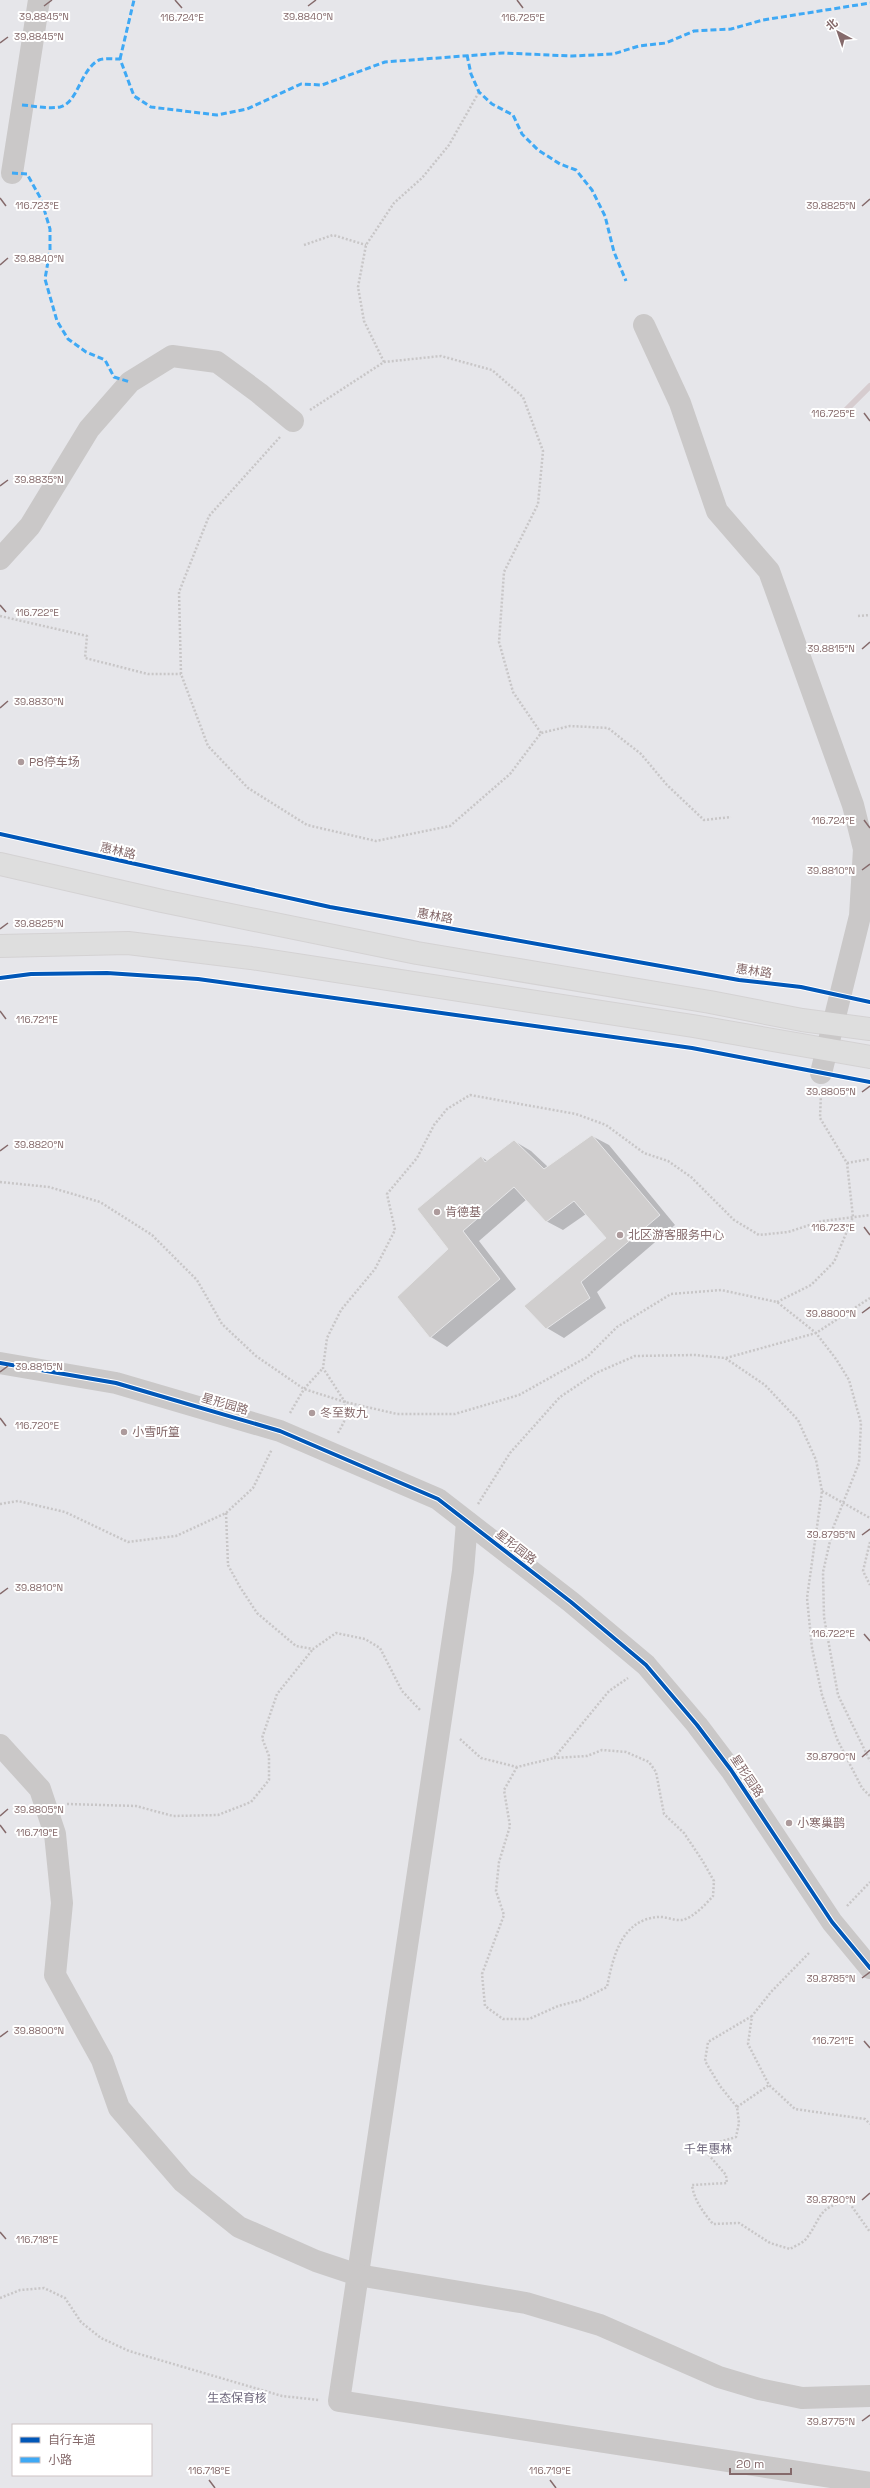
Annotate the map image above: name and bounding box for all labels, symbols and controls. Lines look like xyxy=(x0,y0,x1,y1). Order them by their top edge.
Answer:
text: 39.8845°N xyxy=(19,10,69,23)
text: 39.8840°N xyxy=(283,10,333,23)
text: 116.724°E xyxy=(160,11,204,24)
text: 116.725°E xyxy=(501,11,545,24)
north arrow xyxy=(818,12,858,52)
text: 北 xyxy=(823,15,840,33)
text: 39.8845°N xyxy=(14,30,64,43)
text: 116.723°E xyxy=(15,199,59,212)
text: 39.8825°N xyxy=(806,199,856,212)
text: 39.8840°N xyxy=(14,252,64,265)
text: 116.725°E xyxy=(811,407,855,420)
text: 39.8835°N xyxy=(14,473,64,486)
text: 116.722°E xyxy=(15,606,59,619)
text: 39.8815°N xyxy=(807,642,855,655)
text: 39.8830°N xyxy=(14,695,64,708)
place label: P8停车场 xyxy=(29,754,80,770)
marker: P8停车场 xyxy=(16,757,26,767)
text: 116.724°E xyxy=(811,814,855,827)
street label: 惠林路 xyxy=(99,839,137,863)
text: 39.8810°N xyxy=(807,864,855,877)
street label: 惠林路 xyxy=(416,905,454,927)
text: 39.8825°N xyxy=(14,917,64,930)
street label: 惠林路 xyxy=(735,961,773,981)
text: 116.721°E xyxy=(16,1013,58,1026)
text: 39.8805°N xyxy=(806,1085,856,1098)
text: 39.8820°N xyxy=(14,1138,64,1151)
place label: 肯德基 xyxy=(445,1204,481,1220)
marker: 肯德基 xyxy=(432,1207,442,1217)
text: 116.723°E xyxy=(811,1221,855,1234)
place label: 北区游客服务中心 xyxy=(628,1227,724,1243)
marker: 北区游客服务中心 xyxy=(615,1230,625,1240)
text: 39.8800°N xyxy=(806,1307,856,1320)
text: 39.8815°N xyxy=(15,1360,63,1373)
street label: 星形园路 xyxy=(200,1390,250,1418)
place label: 冬至数九 xyxy=(320,1405,368,1421)
marker: 冬至数九 xyxy=(307,1408,317,1418)
text: 116.720°E xyxy=(15,1419,59,1432)
place label: 小雪听篁 xyxy=(132,1424,180,1440)
marker: 小雪听篁 xyxy=(119,1427,129,1437)
street label: 星形园路 xyxy=(492,1526,540,1568)
text: 39.8795°N xyxy=(807,1528,855,1541)
text: 39.8810°N xyxy=(15,1581,63,1594)
text: 116.722°E xyxy=(811,1627,855,1640)
text: 39.8790°N xyxy=(806,1750,856,1763)
street label: 星形园路 xyxy=(727,1752,767,1800)
text: 39.8805°N xyxy=(14,1803,64,1816)
place label: 小寒巢鹊 xyxy=(797,1815,845,1831)
marker: 小寒巢鹊 xyxy=(784,1818,794,1828)
text: 116.719°E xyxy=(16,1826,58,1839)
text: 39.8785°N xyxy=(806,1972,856,1985)
text: 39.8800°N xyxy=(14,2024,64,2037)
text: 116.721°E xyxy=(812,2034,854,2047)
park label: 千年惠林 xyxy=(684,2141,732,2157)
text: 39.8780°N xyxy=(806,2193,856,2206)
text: 116.718°E xyxy=(16,2233,58,2246)
park label: 生态保育核 xyxy=(207,2390,267,2406)
text: 39.8775°N xyxy=(807,2415,855,2428)
legend xyxy=(12,2424,152,2476)
text: 自行车道 xyxy=(48,2432,96,2448)
scale bar xyxy=(730,2450,791,2476)
text: 小路 xyxy=(48,2452,72,2468)
text: 20 m xyxy=(736,2456,764,2472)
text: 116.718°E xyxy=(188,2464,230,2477)
text: 116.719°E xyxy=(529,2464,571,2477)

